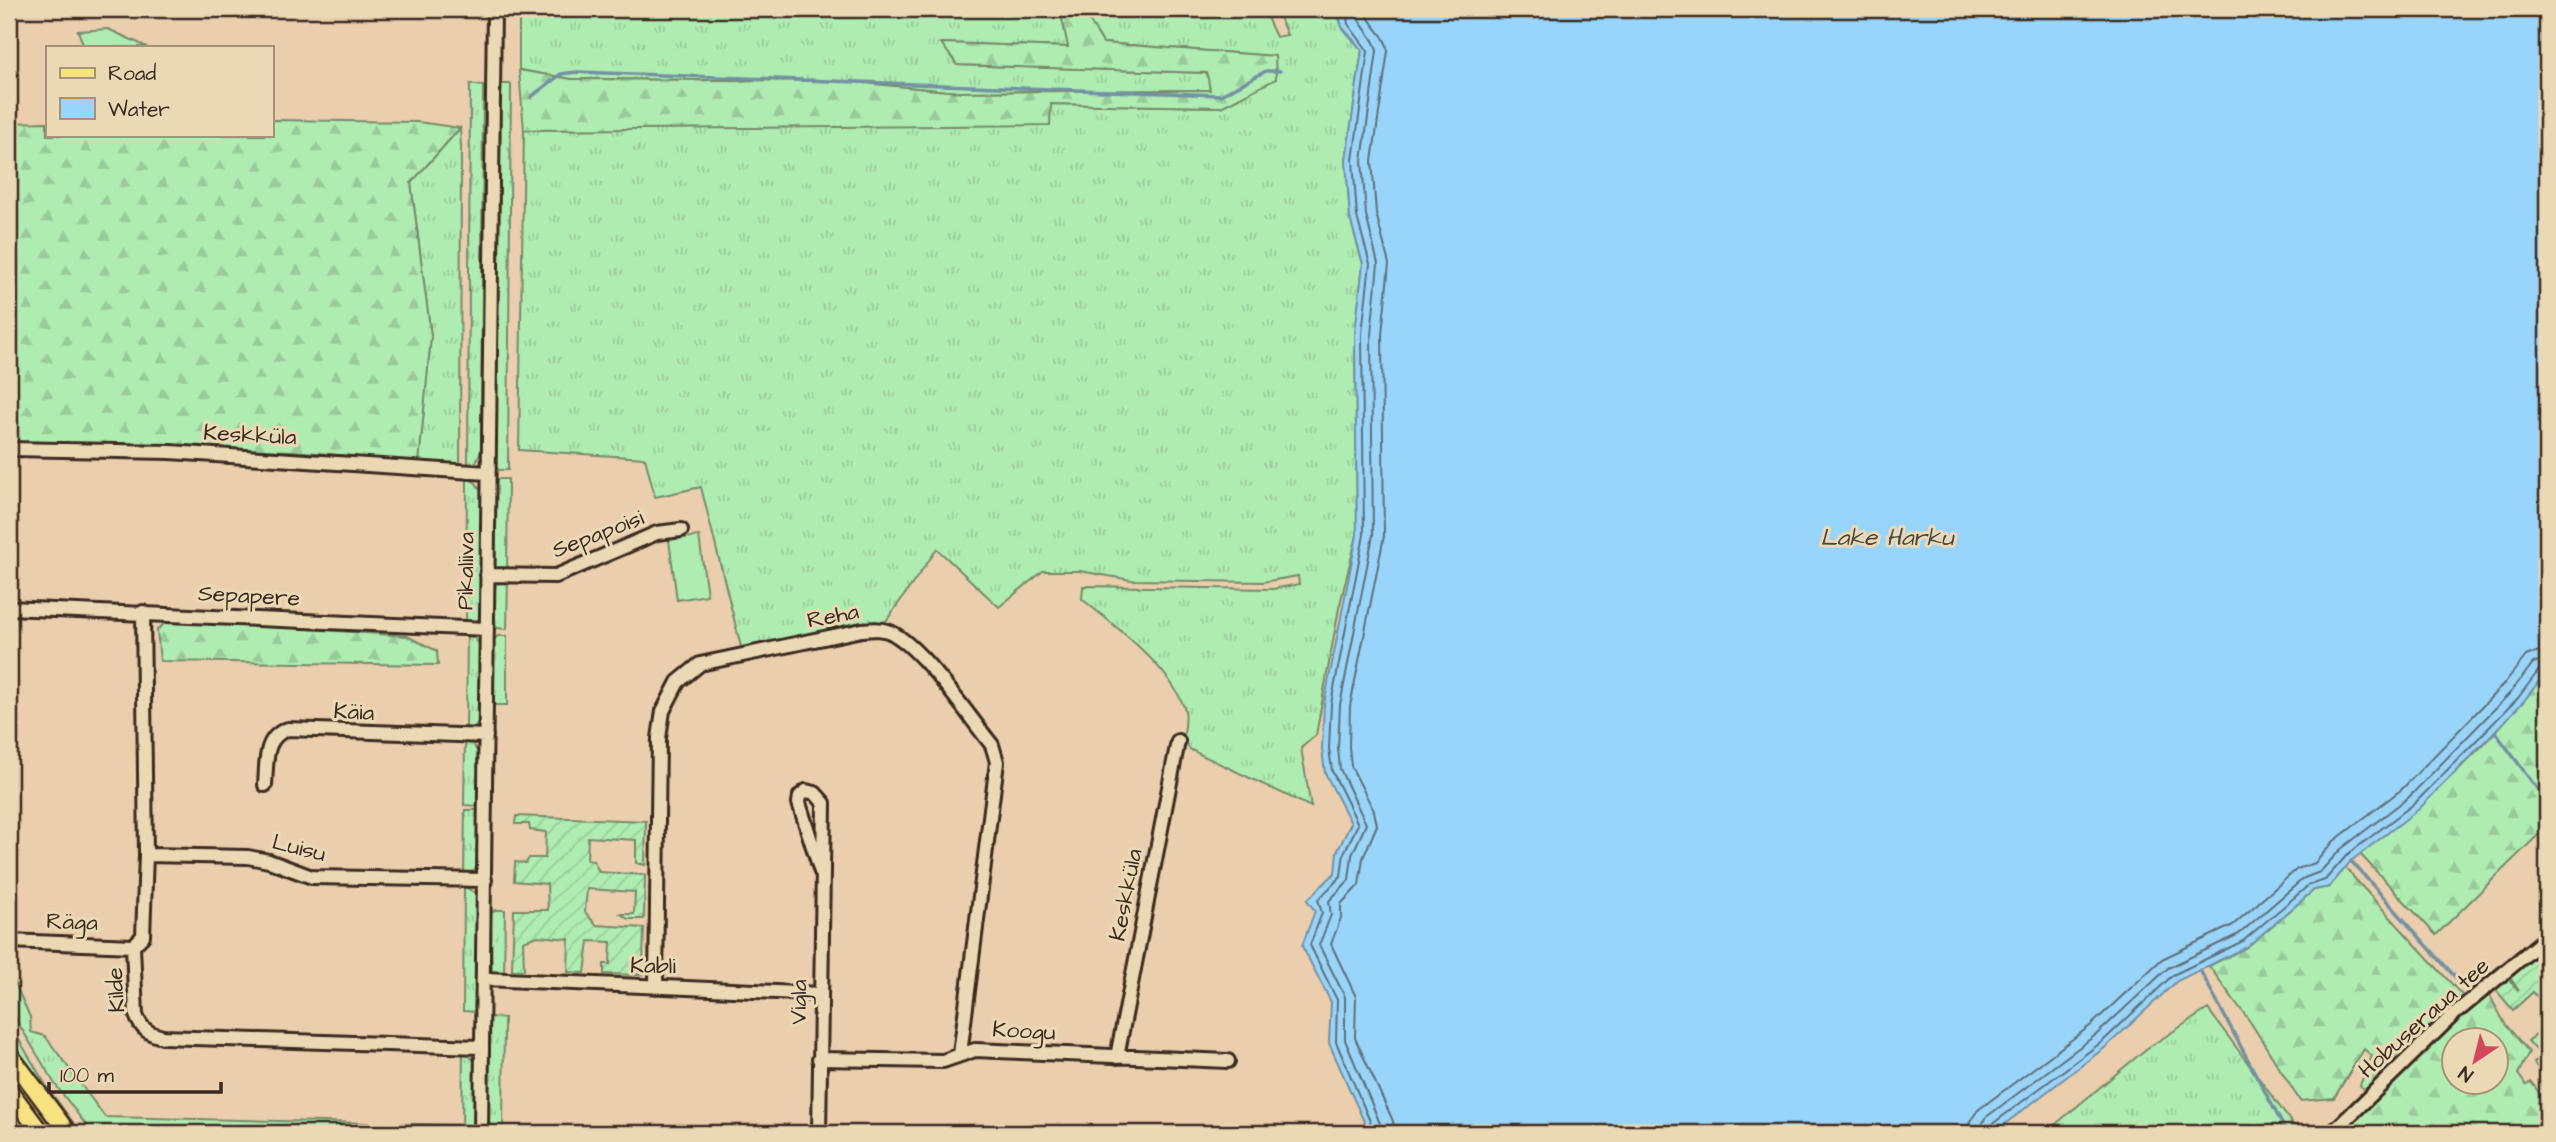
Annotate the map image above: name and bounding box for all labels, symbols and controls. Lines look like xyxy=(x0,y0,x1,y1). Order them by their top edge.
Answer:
legend xyxy=(46,46,273,136)
text: Road xyxy=(108,59,156,88)
text: Water xyxy=(108,95,170,124)
street label: Keskküla xyxy=(203,417,298,453)
street label: Sepapoisi xyxy=(547,502,649,566)
water label: Lake Harku xyxy=(1820,521,1955,555)
street label: Pikaliiva xyxy=(449,531,483,610)
street label: Sepapere xyxy=(197,577,301,615)
street label: Reha xyxy=(804,595,862,637)
street label: Käia xyxy=(333,695,376,729)
street label: Luisu xyxy=(269,826,329,870)
street label: Keskküla xyxy=(1101,846,1151,944)
street label: Räga xyxy=(46,905,99,940)
street label: Kabli xyxy=(630,950,677,982)
street label: Hobuseraua tee xyxy=(2351,950,2497,1086)
street label: Kilde xyxy=(99,967,133,1013)
street label: Vigla xyxy=(783,979,816,1025)
street label: Koogu xyxy=(991,1013,1056,1050)
north arrow xyxy=(2440,1026,2510,1096)
scale bar xyxy=(49,1051,220,1095)
text: N xyxy=(2453,1059,2479,1088)
text: 100 m xyxy=(60,1061,115,1090)

